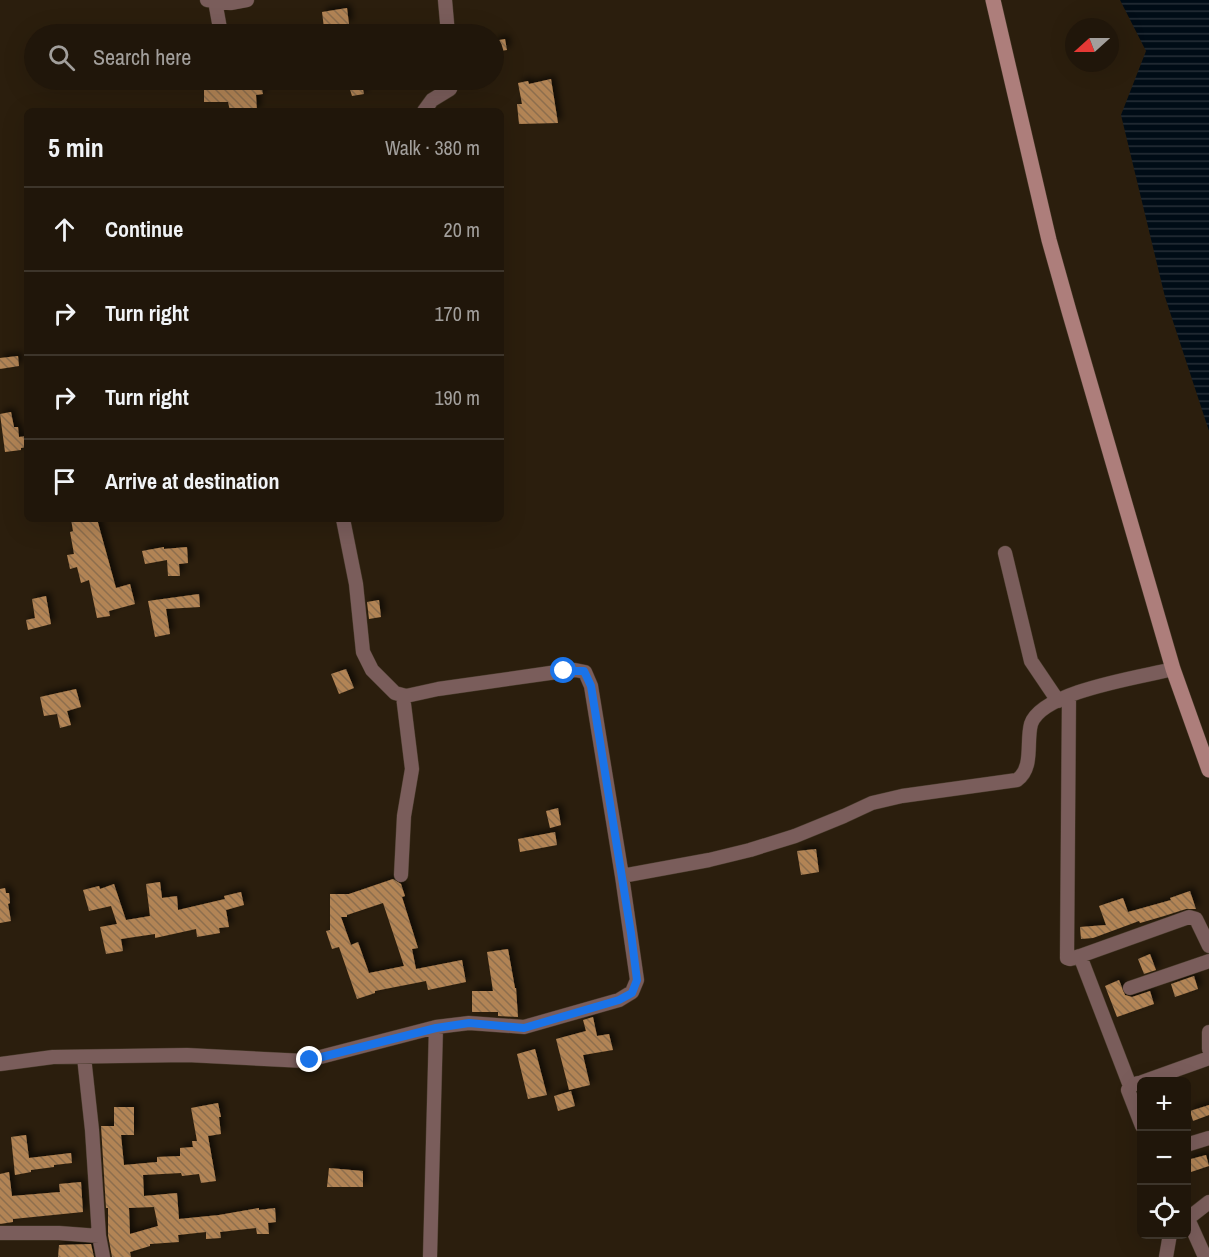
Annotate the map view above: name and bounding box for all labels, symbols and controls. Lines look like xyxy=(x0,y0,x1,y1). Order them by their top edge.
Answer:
north arrow xyxy=(1065,18,1119,72)
search box xyxy=(24,24,504,90)
icon: search xyxy=(45,41,78,74)
text: Search here xyxy=(93,42,191,72)
text: 5 min xyxy=(48,130,104,165)
text: Walk · 380 m xyxy=(385,134,480,161)
icon: ahead xyxy=(48,213,81,246)
text: Continue xyxy=(105,214,183,244)
text: 20 m xyxy=(444,216,480,243)
icon: right xyxy=(48,297,81,330)
text: Turn right xyxy=(105,298,189,328)
text: 170 m xyxy=(434,300,480,327)
icon: right xyxy=(48,381,81,414)
text: Turn right xyxy=(105,382,189,412)
text: 190 m xyxy=(434,384,480,411)
icon: arrive xyxy=(48,465,81,498)
text: Arrive at destination xyxy=(105,466,279,496)
route start xyxy=(550,657,576,683)
route end xyxy=(296,1046,322,1072)
map controls xyxy=(1137,1077,1191,1239)
button: + xyxy=(1137,1077,1191,1131)
button: − xyxy=(1137,1131,1191,1185)
button: locate xyxy=(1137,1185,1191,1239)

